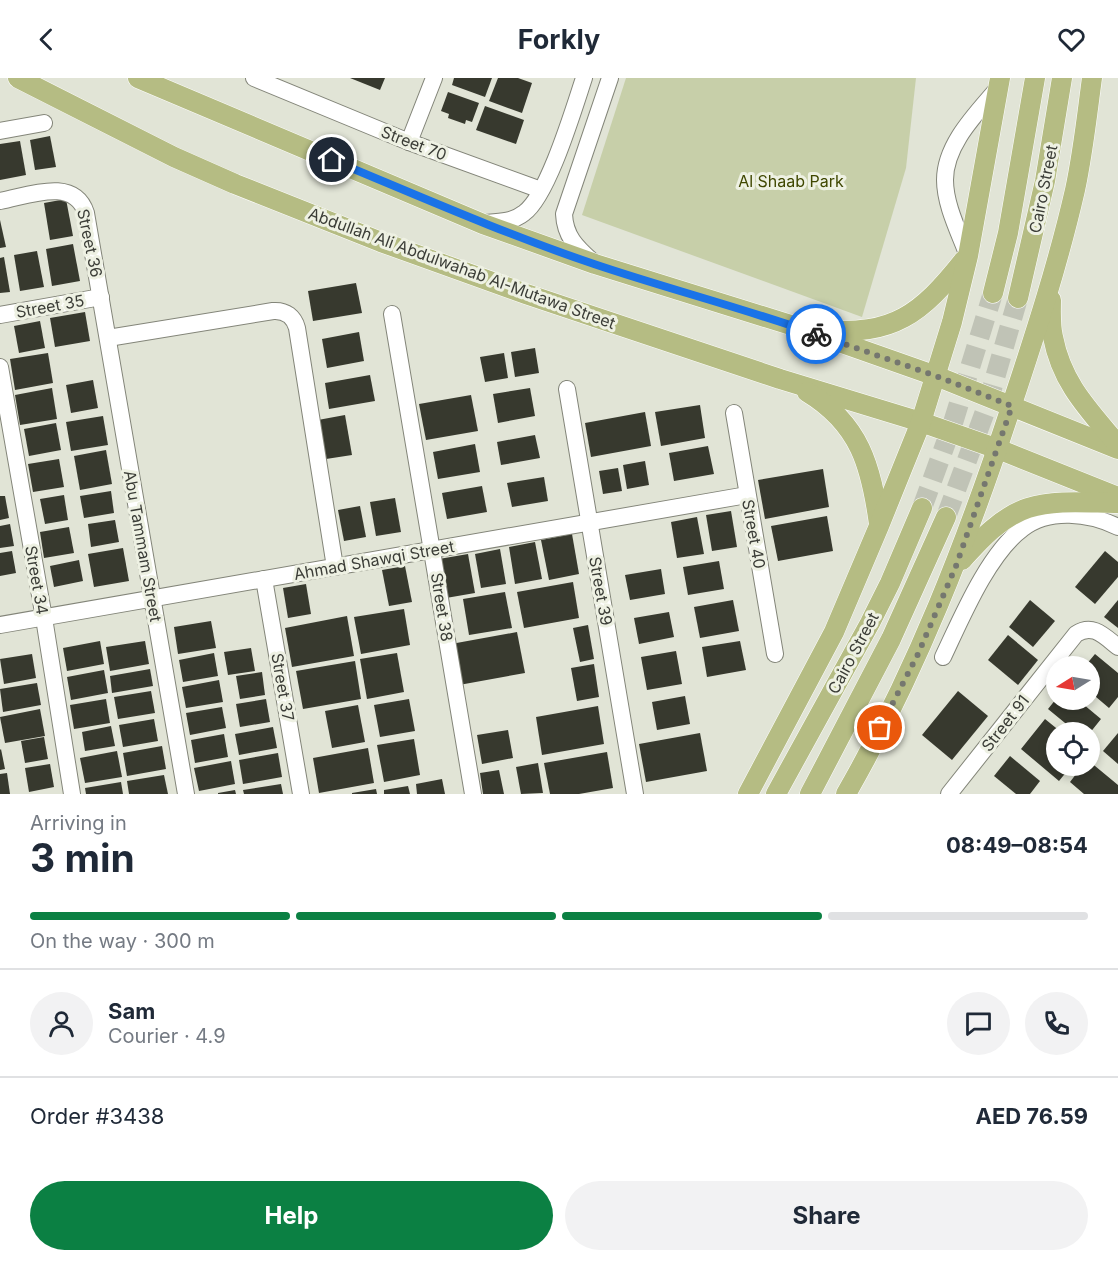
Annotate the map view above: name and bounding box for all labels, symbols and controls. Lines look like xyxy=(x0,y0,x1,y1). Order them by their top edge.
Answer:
icon: back xyxy=(30,23,63,56)
text: Forkly xyxy=(518,23,600,56)
icon: heart xyxy=(1055,23,1088,56)
street label: Street 70 xyxy=(378,121,450,165)
pin xyxy=(306,134,357,185)
icon: home xyxy=(315,143,348,176)
street label: Cairo Street xyxy=(1025,143,1061,235)
park label: Al Shaab Park xyxy=(738,171,844,191)
street label: Abdullah Ali Abdulwahab Al-Mutawa Street xyxy=(306,203,618,333)
street label: Street 36 xyxy=(73,207,107,279)
street label: Street 35 xyxy=(14,290,86,322)
courier xyxy=(786,304,846,364)
icon: bike xyxy=(800,318,833,351)
street label: Abu Tammam Street xyxy=(120,469,166,623)
street label: Street 40 xyxy=(738,498,770,570)
street label: Ahmad Shawqi Street xyxy=(292,536,456,584)
street label: Street 34 xyxy=(21,544,53,616)
street label: Street 39 xyxy=(585,555,617,627)
street label: Street 38 xyxy=(427,571,457,643)
street label: Cairo Street xyxy=(823,609,883,697)
street label: Street 37 xyxy=(267,651,299,723)
north arrow xyxy=(1046,656,1100,710)
map controls xyxy=(1046,656,1100,776)
street label: Street 91 xyxy=(977,691,1033,755)
pin xyxy=(854,702,905,753)
icon: bag xyxy=(863,711,896,744)
button: locate xyxy=(1046,722,1100,776)
text: Arriving in xyxy=(30,811,127,835)
text: 08:49–08:54 xyxy=(946,832,1088,858)
text: 3 min xyxy=(30,834,135,881)
text: On the way · 300 m xyxy=(30,929,215,953)
button: person xyxy=(30,992,93,1055)
button: chat xyxy=(947,992,1010,1055)
button: phone xyxy=(1025,992,1088,1055)
text: Sam xyxy=(108,998,155,1024)
text: Courier · 4.9 xyxy=(108,1024,226,1048)
text: Order #3438 xyxy=(30,1103,164,1129)
text: AED 76.59 xyxy=(975,1103,1088,1129)
button: Help xyxy=(30,1181,553,1250)
button: Share xyxy=(565,1181,1088,1250)

